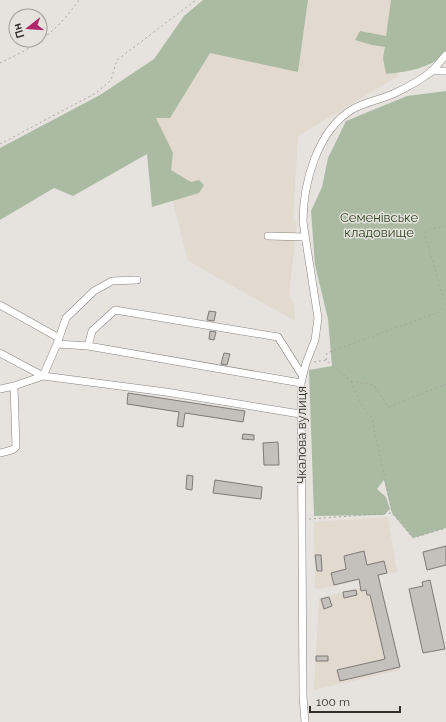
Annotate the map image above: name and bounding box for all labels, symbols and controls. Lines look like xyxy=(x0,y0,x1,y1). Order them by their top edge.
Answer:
north arrow xyxy=(8,8,48,48)
text: Пн xyxy=(11,22,27,40)
park label: Семенівське кладовище xyxy=(340,210,418,240)
street label: Чкалова вулиця xyxy=(294,386,309,484)
scale bar xyxy=(310,688,400,714)
text: 100 m xyxy=(316,695,350,709)

